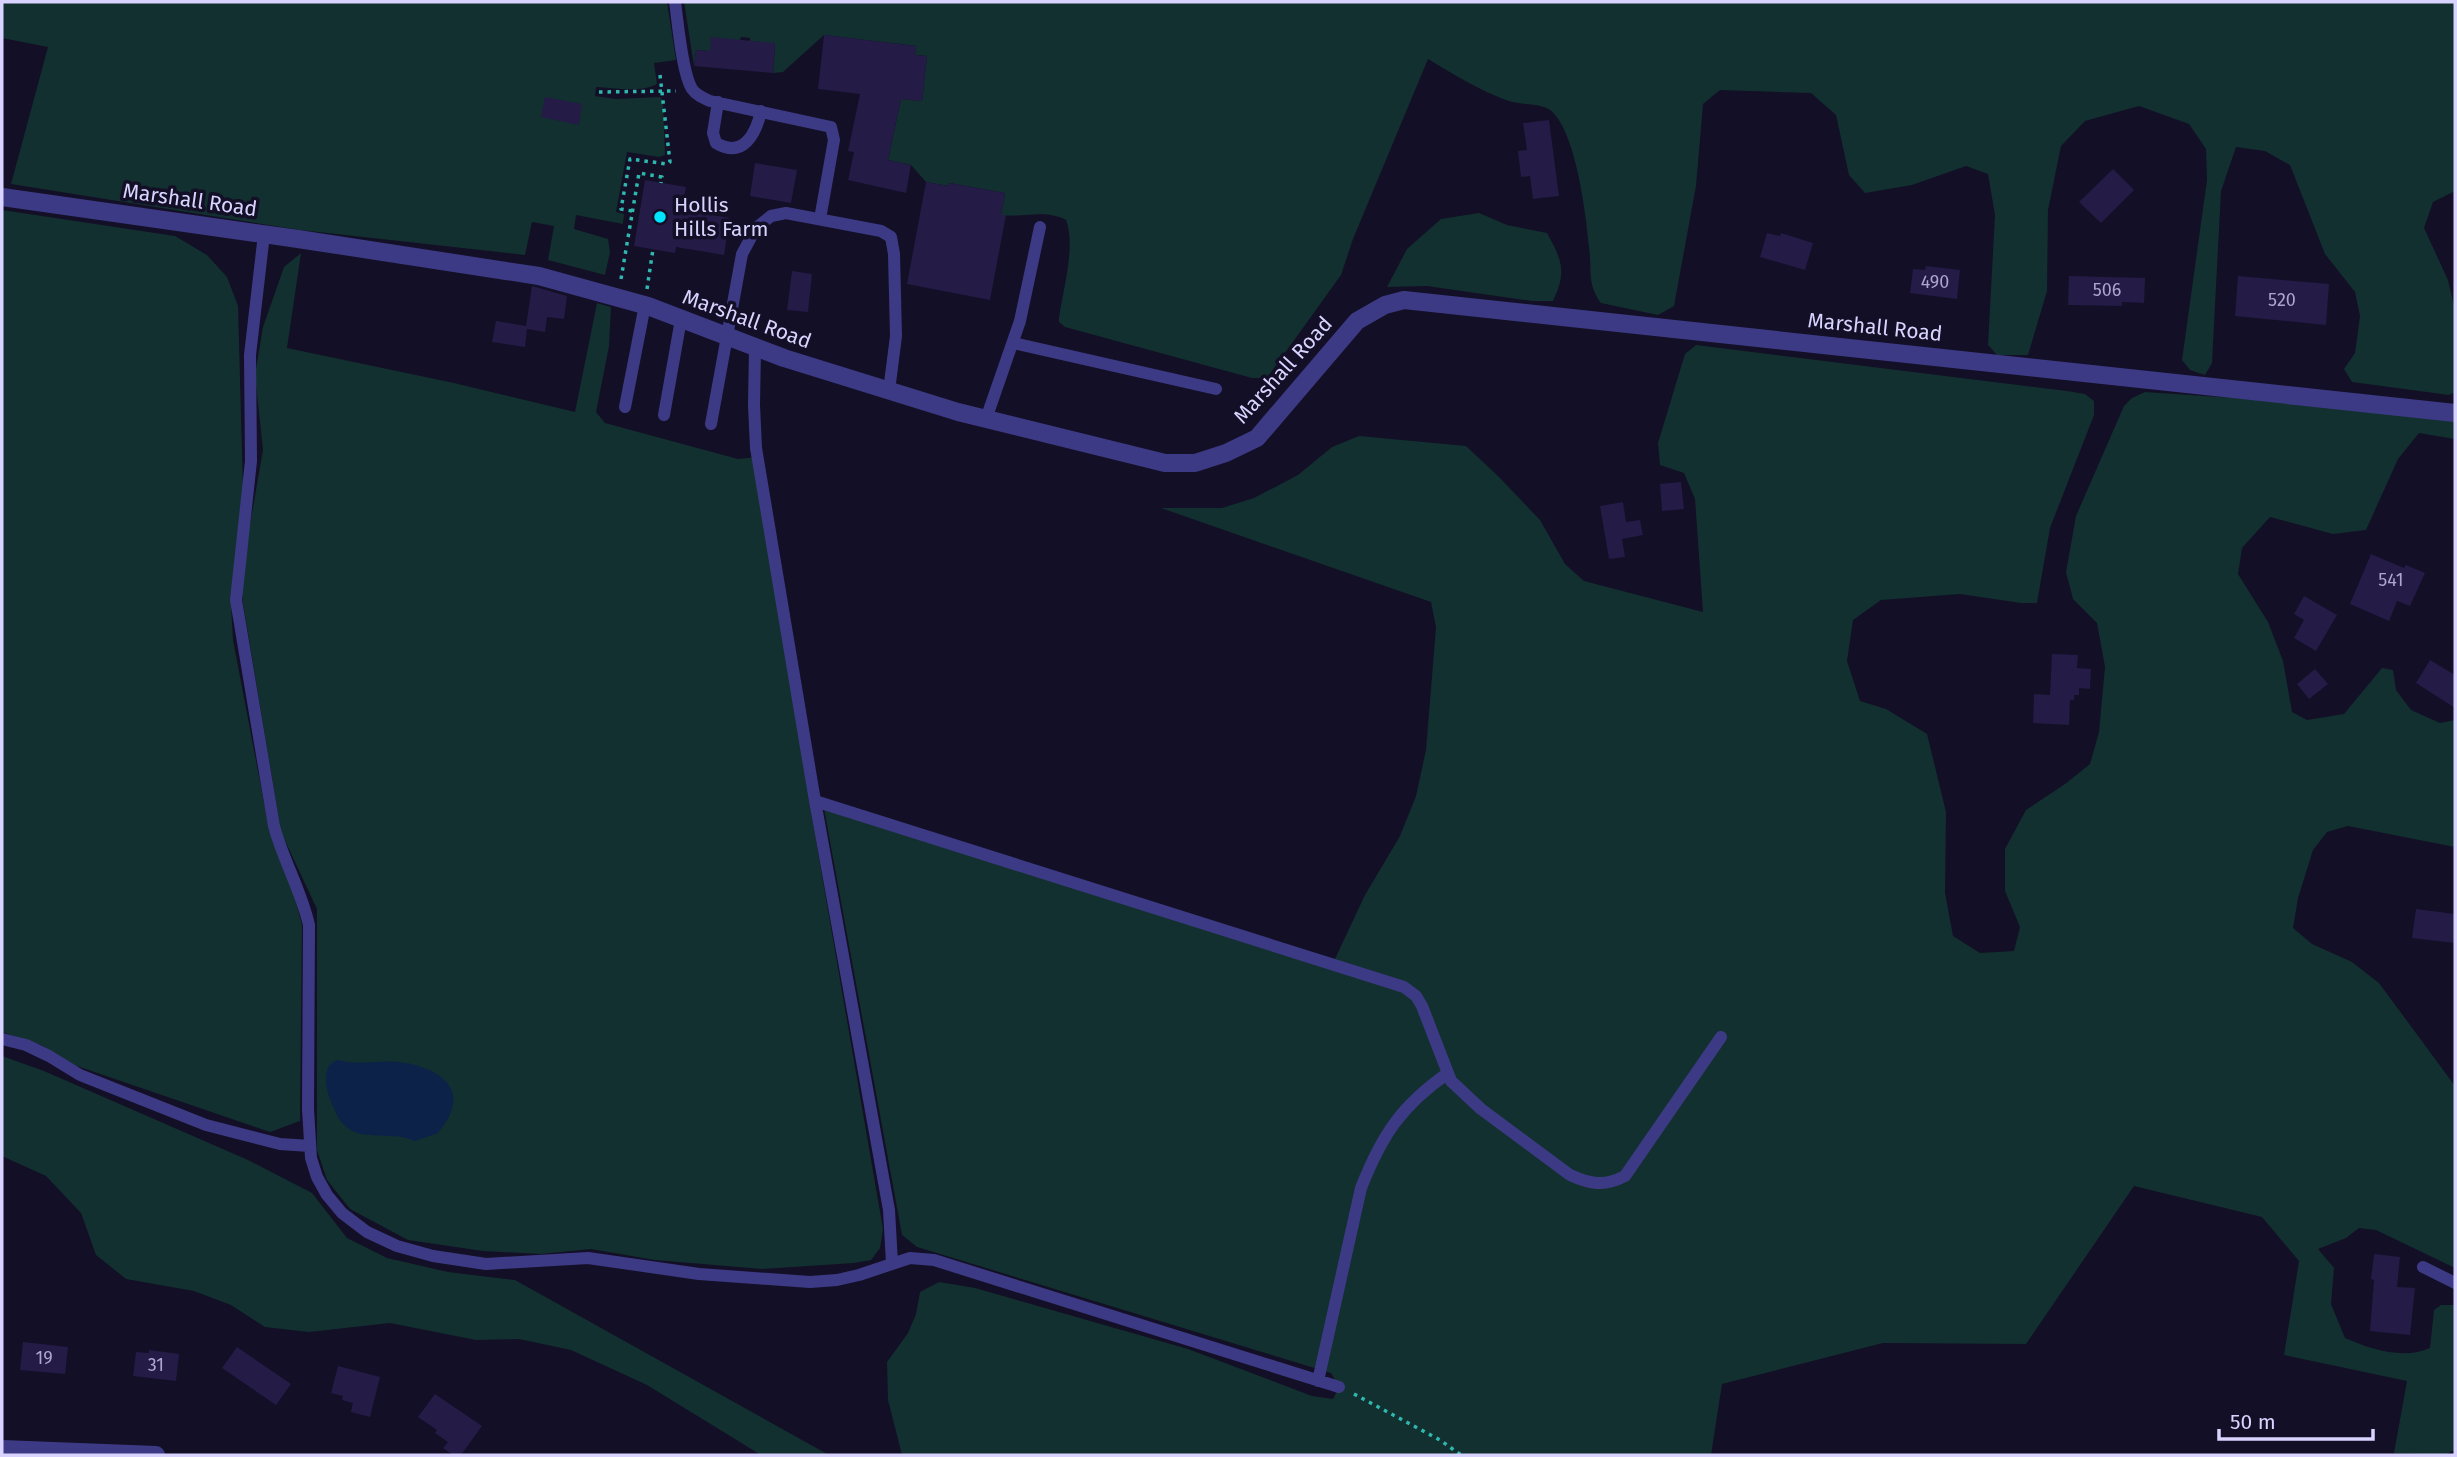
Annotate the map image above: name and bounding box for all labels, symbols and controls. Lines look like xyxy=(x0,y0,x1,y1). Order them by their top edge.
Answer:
street label: Marshall Road xyxy=(121,178,259,222)
place label: Hollis Hills Farm xyxy=(674,192,768,242)
marker: Hollis Hills Farm xyxy=(652,209,668,225)
house number: 490 xyxy=(1921,271,1949,293)
house number: 506 xyxy=(2093,279,2121,301)
street label: Marshall Road xyxy=(679,284,815,354)
house number: 520 xyxy=(2268,289,2296,311)
street label: Marshall Road xyxy=(1806,307,1944,347)
street label: Marshall Road xyxy=(1228,311,1338,429)
house number: 541 xyxy=(2378,569,2404,591)
house number: 19 xyxy=(35,1347,53,1369)
house number: 31 xyxy=(148,1354,164,1376)
scale bar xyxy=(2219,1398,2373,1442)
text: 50 m xyxy=(2230,1409,2276,1435)

